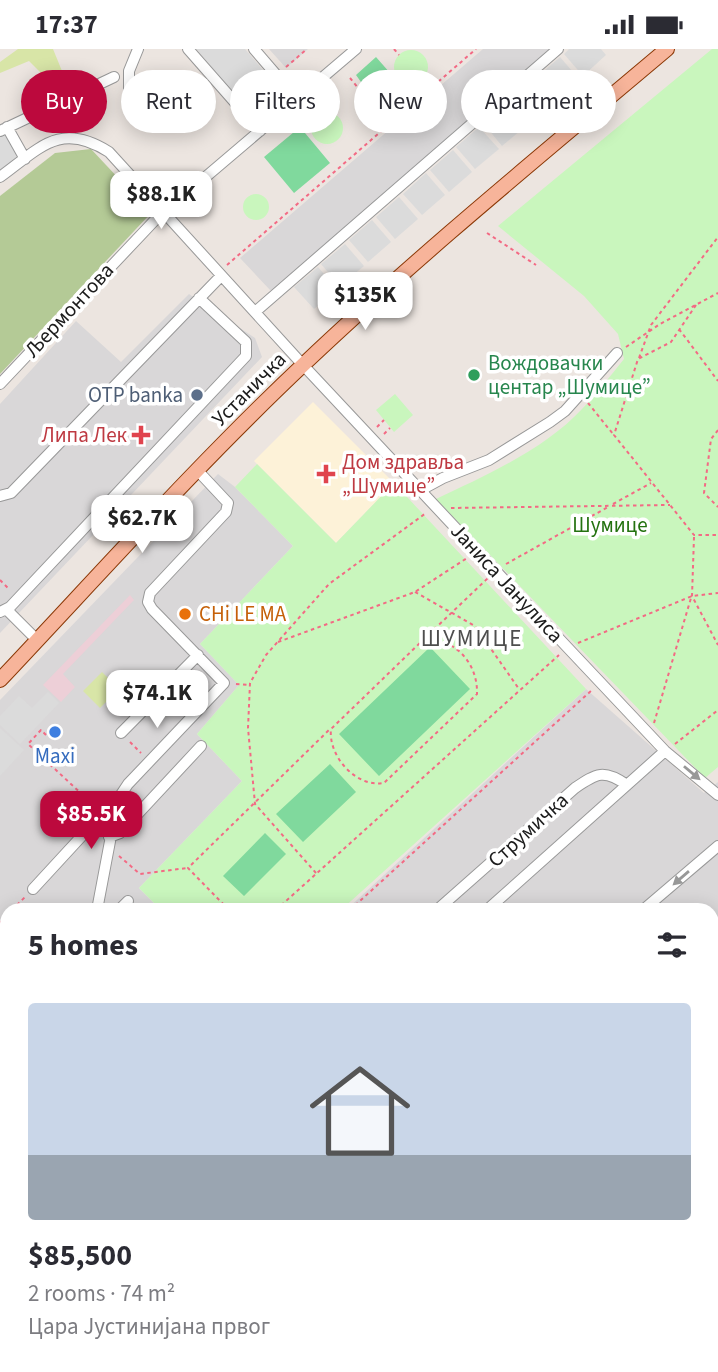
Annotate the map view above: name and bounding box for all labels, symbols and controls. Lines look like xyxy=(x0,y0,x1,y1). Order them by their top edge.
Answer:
text: 17:37 xyxy=(35,6,98,43)
chip: Buy xyxy=(21,70,107,133)
chip: Rent xyxy=(121,70,216,133)
chip: Filters xyxy=(230,70,340,133)
chip: New xyxy=(354,70,447,133)
chip: Apartment xyxy=(461,70,616,133)
pin: $88.1K xyxy=(104,171,218,231)
text: $88.1K xyxy=(126,177,196,210)
street label: Љермонтова xyxy=(17,256,121,364)
pin: $135K xyxy=(316,273,414,332)
text: $135K xyxy=(334,278,396,311)
street label: Устаничка xyxy=(205,345,293,433)
place label: Вождовачки центар „Шумице” xyxy=(488,348,651,402)
marker: Вождовачки центар „Шумице” xyxy=(466,367,482,383)
place label: OTP banka xyxy=(88,380,183,410)
marker: OTP banka xyxy=(189,387,205,403)
place label: Липа Лек xyxy=(41,420,128,450)
marker: Липа Лек xyxy=(133,427,149,443)
place label: Дом здравља „Шумице” xyxy=(342,447,464,501)
marker: Дом здравља „Шумице” xyxy=(316,464,336,484)
pin: $62.7K xyxy=(85,496,199,555)
text: $62.7K xyxy=(107,501,177,534)
park label: Шумице xyxy=(572,510,648,540)
street label: Јаниса Јанулиса xyxy=(444,517,570,649)
place label: CHi LE MA xyxy=(199,599,287,629)
marker: CHi LE MA xyxy=(177,606,193,622)
district label: ШУМИЦЕ xyxy=(421,622,523,655)
pin: $74.1K xyxy=(100,671,214,730)
text: $74.1K xyxy=(122,676,192,709)
marker: Maxi xyxy=(47,724,63,740)
place label: Maxi xyxy=(35,741,75,771)
one-way arrow xyxy=(683,765,700,780)
street label: Струмичка xyxy=(481,786,575,874)
pin: $85.5K xyxy=(34,791,148,851)
text: $85.5K xyxy=(56,797,126,830)
one-way arrow xyxy=(672,870,689,885)
text: 5 homes xyxy=(28,924,138,967)
icon: filters xyxy=(653,926,691,964)
icon: home xyxy=(297,1048,423,1174)
text: $85,500 xyxy=(28,1234,132,1277)
text: 2 rooms · 74 m² xyxy=(28,1277,175,1310)
text: Цара Јустинијана првог xyxy=(28,1310,270,1343)

